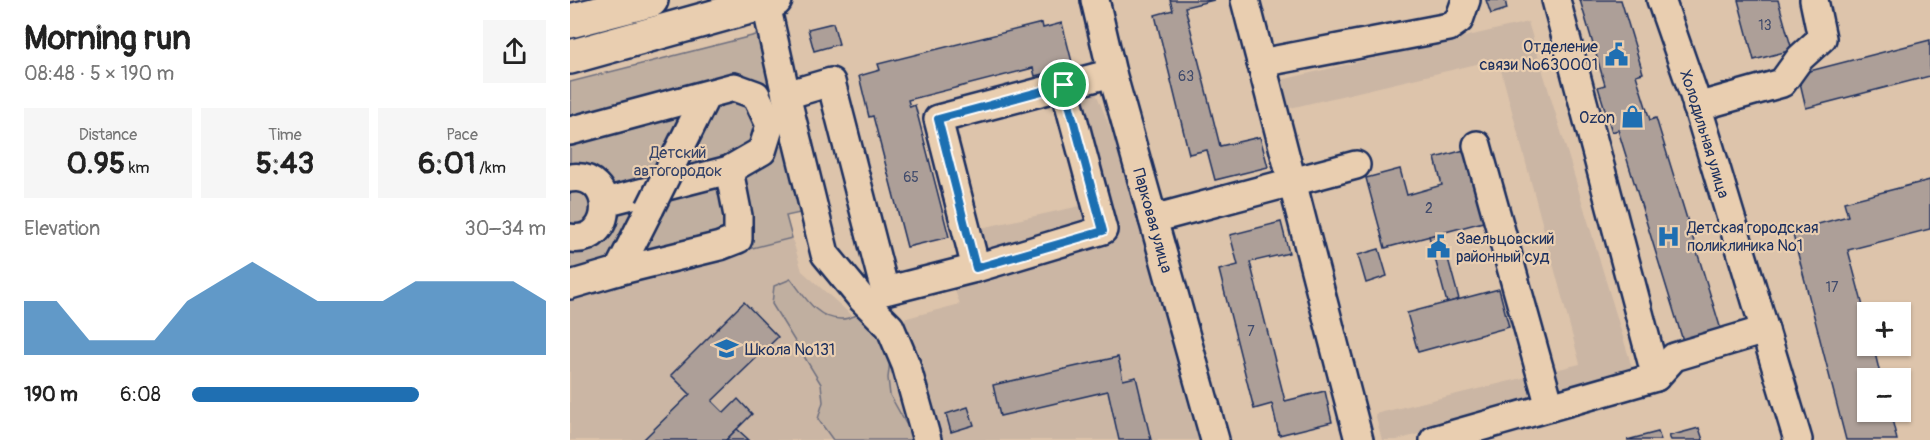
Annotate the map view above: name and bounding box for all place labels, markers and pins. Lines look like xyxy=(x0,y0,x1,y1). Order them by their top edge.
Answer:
place label: Отделение связи №630001 xyxy=(1479,37,1598,75)
public building icon: Отделение связи №630001 xyxy=(1603,42,1629,68)
pin xyxy=(1038,59,1089,110)
shop icon: Ozon xyxy=(1620,104,1646,130)
place label: Ozon xyxy=(1579,108,1615,128)
place label: Детская городская поликлиника №1 xyxy=(1686,218,1818,256)
hospital icon: Детская городская поликлиника №1 xyxy=(1656,223,1682,249)
place label: Заельцовский районный суд xyxy=(1456,229,1554,267)
public building icon: Заельцовский районный суд xyxy=(1425,234,1451,260)
school or university icon: Школа №131 xyxy=(714,336,740,362)
place label: Школа №131 xyxy=(745,340,835,360)

